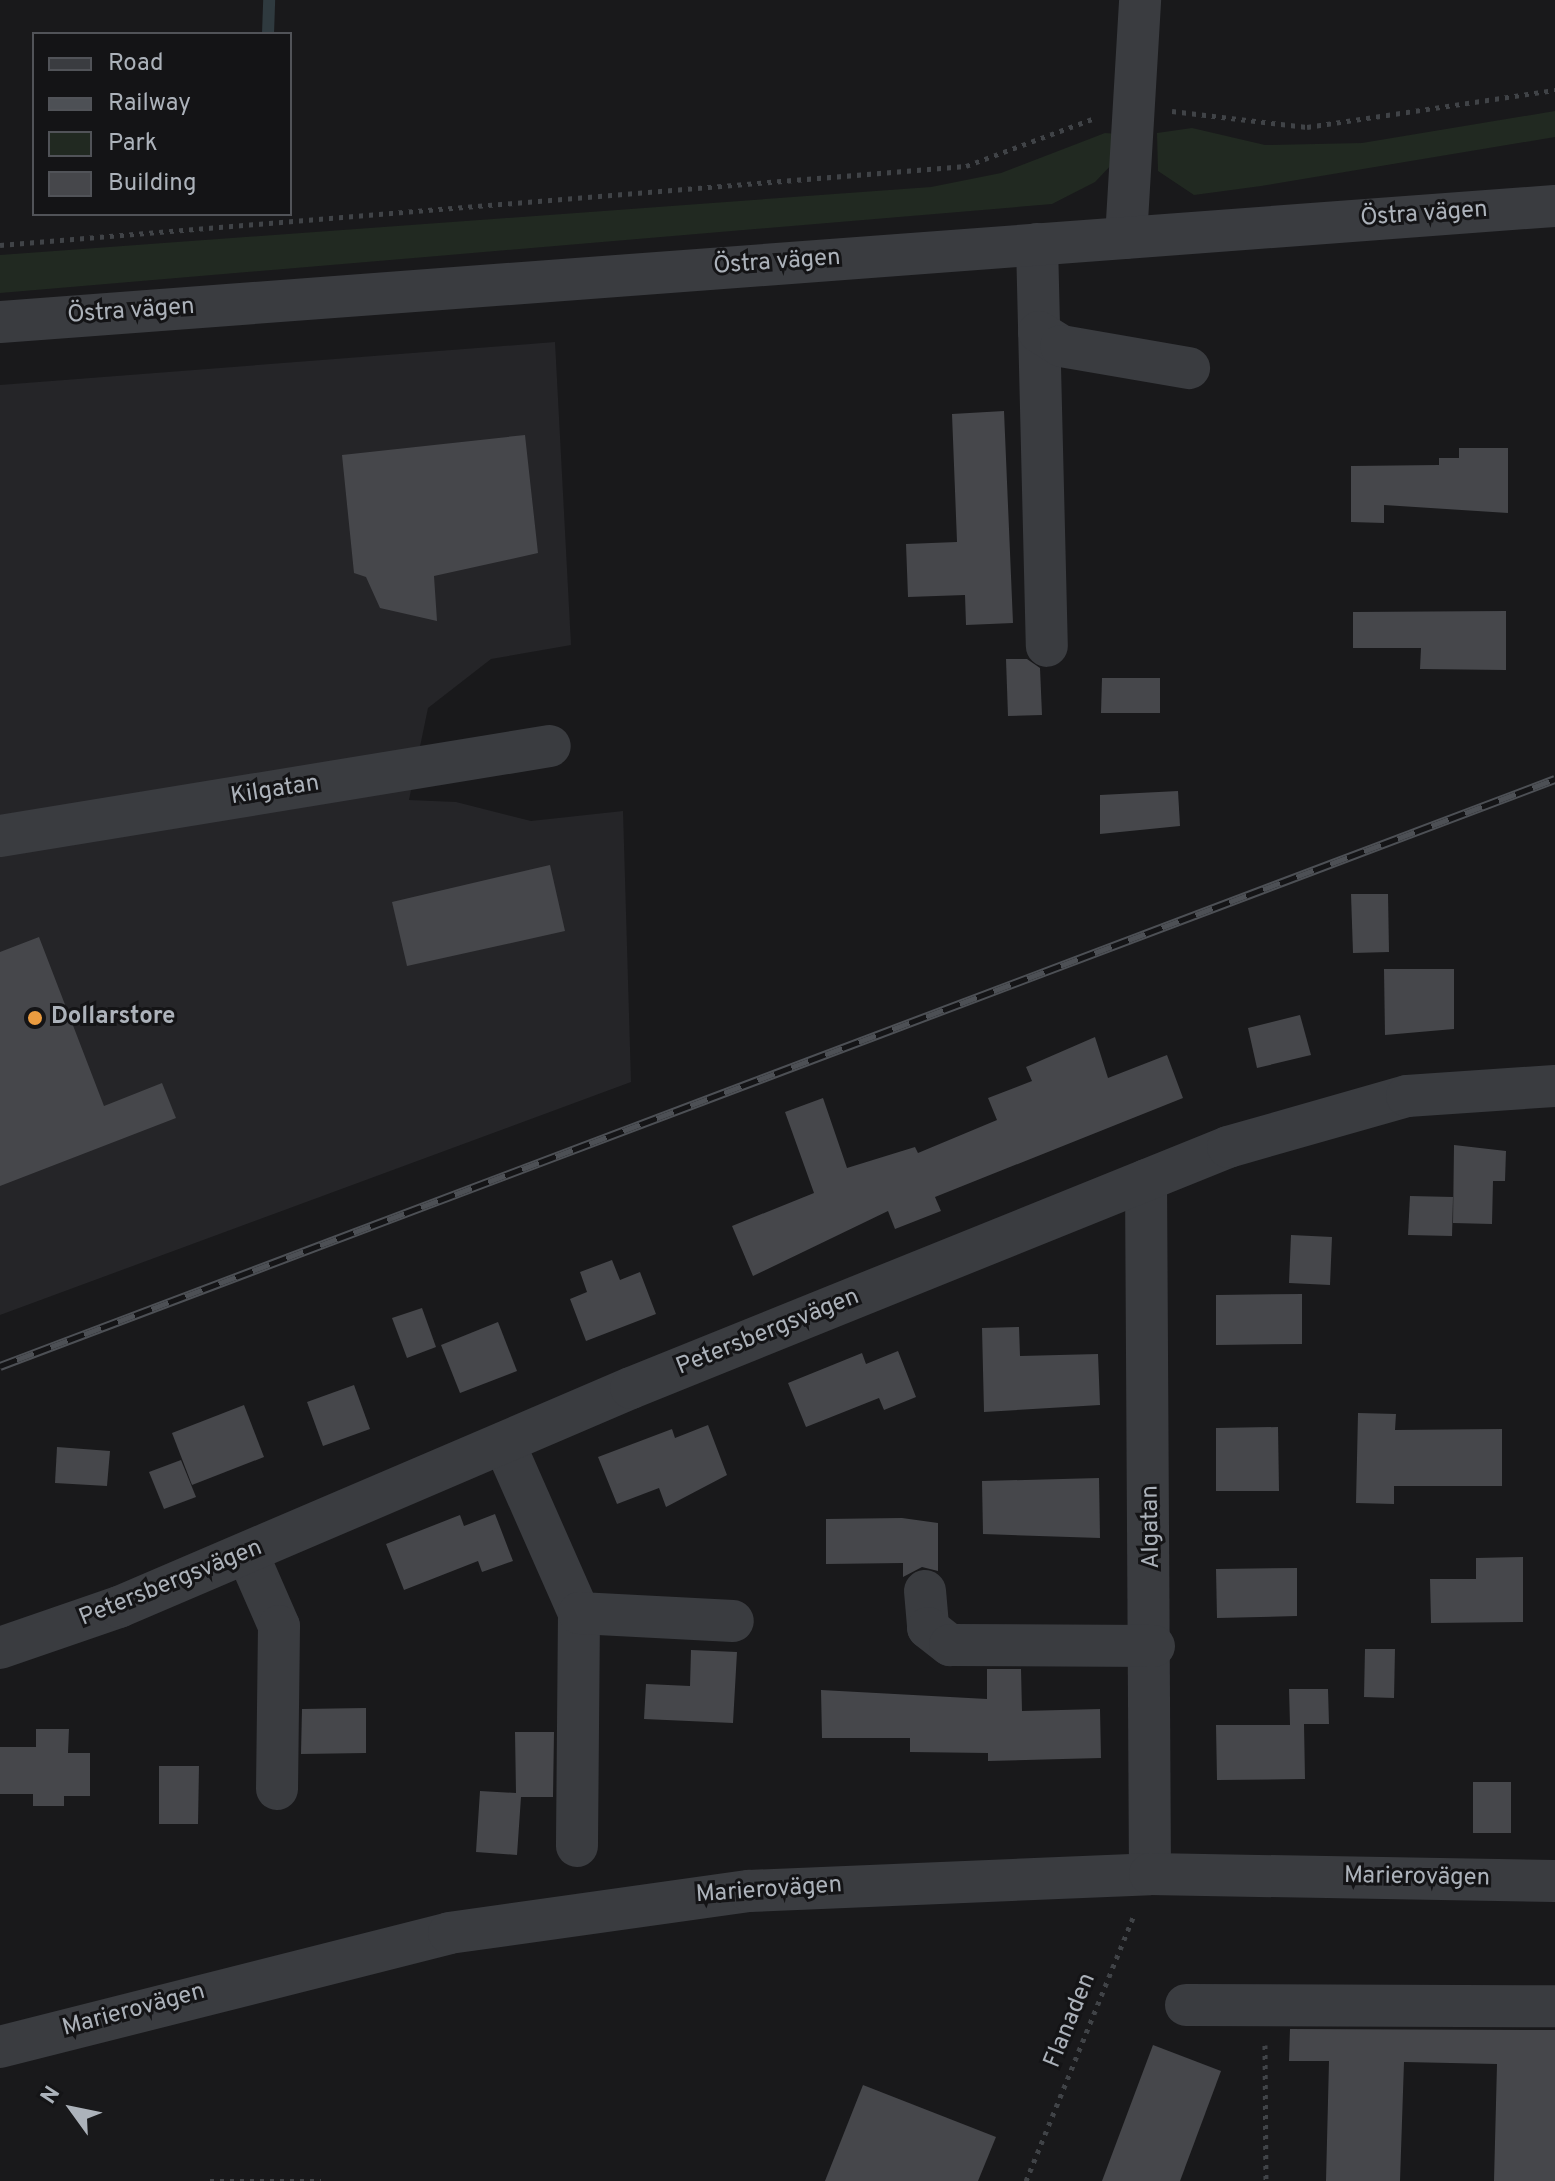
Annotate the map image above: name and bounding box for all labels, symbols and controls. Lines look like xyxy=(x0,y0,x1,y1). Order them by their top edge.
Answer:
legend xyxy=(32,32,292,216)
text: Road xyxy=(108,49,164,79)
text: Railway xyxy=(108,89,191,119)
text: Park xyxy=(108,129,158,159)
text: Building xyxy=(108,169,197,199)
street label: Östra vägen xyxy=(1359,196,1489,234)
street label: Östra vägen xyxy=(712,244,842,282)
street label: Östra vägen xyxy=(66,293,196,331)
street label: Kilgatan xyxy=(229,770,321,812)
place label: Dollarstore xyxy=(51,1004,175,1032)
marker: Dollarstore xyxy=(26,1009,44,1027)
street label: Petersbergsvägen xyxy=(672,1283,864,1383)
street label: Algatan xyxy=(1137,1485,1167,1569)
street label: Petersbergsvägen xyxy=(75,1534,267,1634)
street label: Marierovägen xyxy=(1344,1862,1490,1894)
street label: Marierovägen xyxy=(695,1872,843,1910)
street label: Flanaden xyxy=(1039,1969,1103,2073)
street label: Marierovägen xyxy=(60,1978,208,2044)
north arrow xyxy=(32,2069,112,2149)
text: N xyxy=(36,2082,67,2110)

